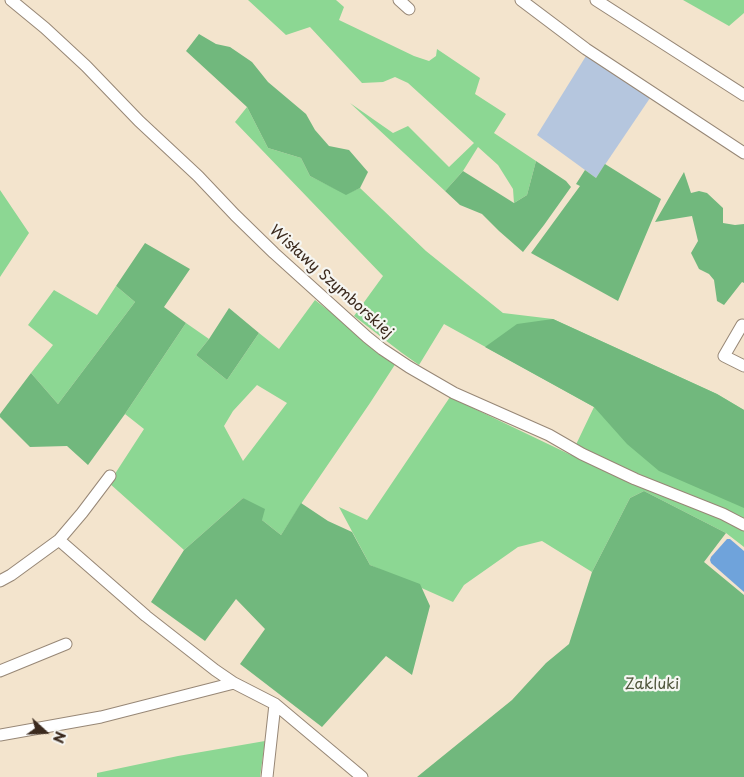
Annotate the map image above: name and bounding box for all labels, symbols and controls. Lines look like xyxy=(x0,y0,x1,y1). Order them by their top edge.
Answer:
street label: Wisławy Szymborskiej xyxy=(266,222,396,342)
park label: Zakluki xyxy=(625,676,679,694)
north arrow xyxy=(20,707,70,757)
text: N xyxy=(48,728,71,746)

